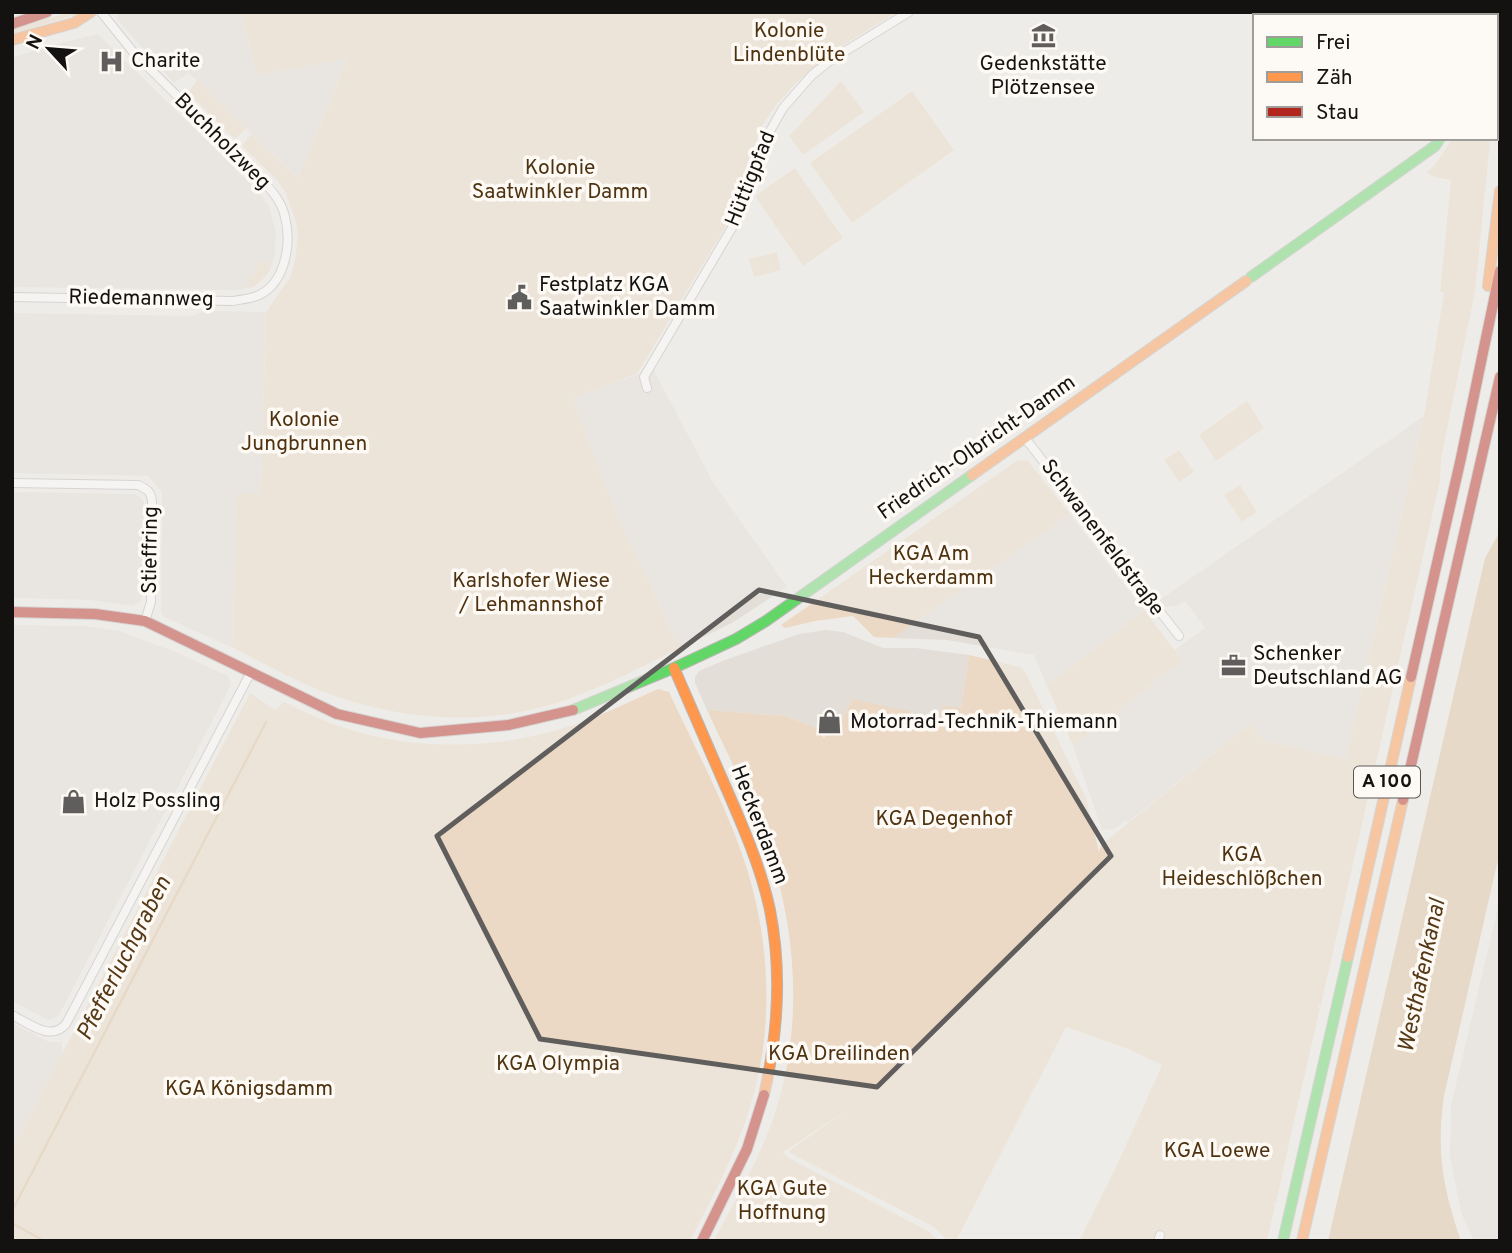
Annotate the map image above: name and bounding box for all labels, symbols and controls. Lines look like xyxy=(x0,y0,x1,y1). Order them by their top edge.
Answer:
north arrow xyxy=(14,14,84,84)
legend xyxy=(1253,14,1498,140)
park label: Kolonie Lindenblüte xyxy=(733,18,845,69)
museum icon: Gedenkstätte Plötzensee xyxy=(1029,21,1057,49)
text: Frei xyxy=(1316,30,1351,57)
text: N xyxy=(22,31,49,54)
hospital icon: Charite xyxy=(97,47,125,75)
place label: Charite xyxy=(131,48,200,75)
place label: Gedenkstätte Plötzensee xyxy=(979,51,1107,102)
text: Zäh xyxy=(1316,65,1353,92)
street label: Buchholzweg xyxy=(168,88,276,196)
text: Stau xyxy=(1316,100,1359,127)
street label: Hüttigpfad xyxy=(720,127,782,231)
park label: Kolonie Saatwinkler Damm xyxy=(472,155,648,206)
place label: Festplatz KGA Saatwinkler Damm xyxy=(539,272,716,323)
public building icon: Festplatz KGA Saatwinkler Damm xyxy=(505,283,533,311)
street label: Riedemannweg xyxy=(68,284,214,314)
street label: Friedrich-Olbricht-Damm xyxy=(873,369,1081,527)
park label: Kolonie Jungbrunnen xyxy=(241,407,367,458)
street label: Schwanenfeldstraße xyxy=(1034,454,1170,622)
street label: Stieffring xyxy=(137,506,165,594)
park label: KGA Am Heckerdamm xyxy=(868,541,994,592)
park label: Karlshofer Wiese / Lehmannshof xyxy=(452,568,610,619)
place label: Schenker Deutschland AG xyxy=(1253,641,1403,692)
office icon: Schenker Deutschland AG xyxy=(1219,652,1247,680)
shop icon: Motorrad-Technik-Thiemann xyxy=(816,708,844,736)
place label: Motorrad-Technik-Thiemann xyxy=(850,709,1118,736)
street label: Heckerdamm xyxy=(724,762,794,888)
road number: A 100 xyxy=(1354,766,1420,797)
shop icon: Holz Possling xyxy=(60,787,88,815)
place label: Holz Possling xyxy=(94,788,221,815)
park label: KGA Degenhof xyxy=(876,806,1012,833)
park label: KGA Heideschlößchen xyxy=(1161,842,1323,893)
water label: Pfefferluchgraben xyxy=(71,872,179,1046)
water label: Westhafenkanal xyxy=(1393,896,1454,1055)
park label: KGA Dreilinden xyxy=(768,1041,910,1068)
park label: KGA Olympia xyxy=(496,1051,620,1078)
park label: KGA Königsdamm xyxy=(165,1076,333,1103)
park label: KGA Loewe xyxy=(1164,1138,1270,1165)
park label: KGA Gute Hoffnung xyxy=(737,1176,827,1227)

